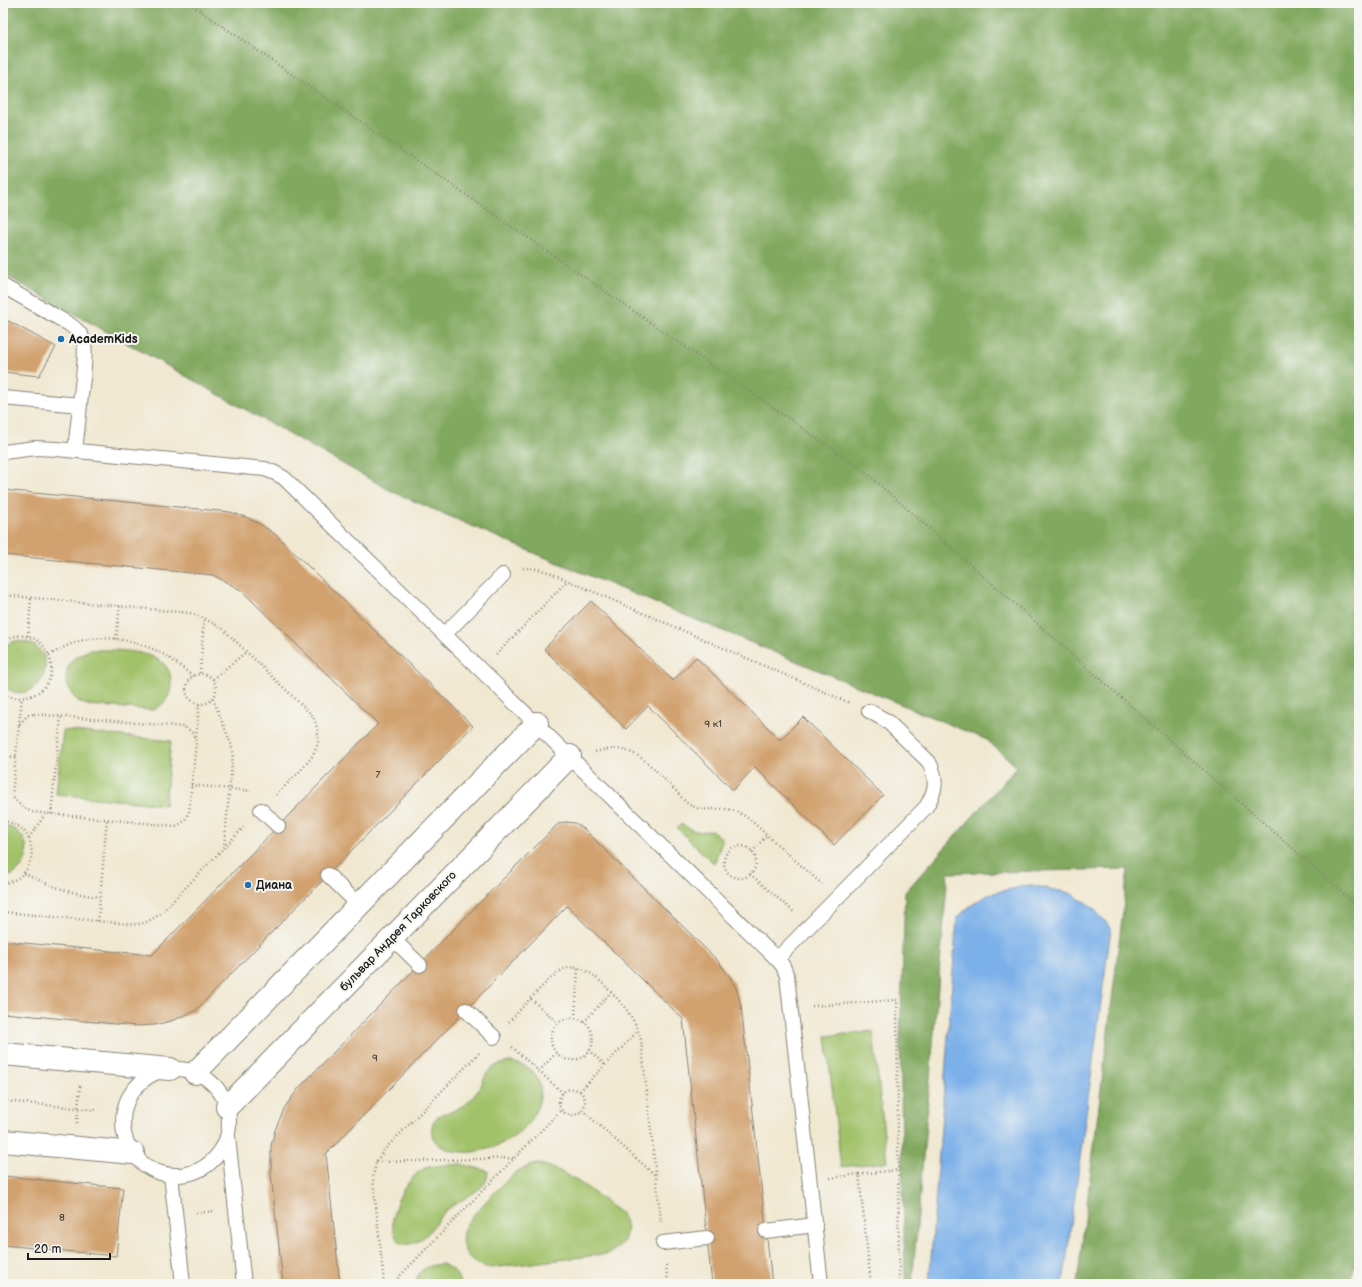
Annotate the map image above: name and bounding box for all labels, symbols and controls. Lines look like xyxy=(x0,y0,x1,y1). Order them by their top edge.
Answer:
place label: AcademKids xyxy=(68,332,138,347)
marker: AcademKids xyxy=(56,334,66,344)
house number: 9 к1 xyxy=(704,718,722,730)
house number: 7 xyxy=(376,769,381,781)
street label: бульвар Андрея Тарковского xyxy=(337,868,460,995)
place label: Диана xyxy=(256,878,293,893)
marker: Диана xyxy=(243,880,253,890)
house number: 9 xyxy=(372,1052,378,1064)
house number: 8 xyxy=(59,1212,65,1224)
scale bar xyxy=(28,1235,110,1261)
text: 20 m xyxy=(34,1242,61,1257)

